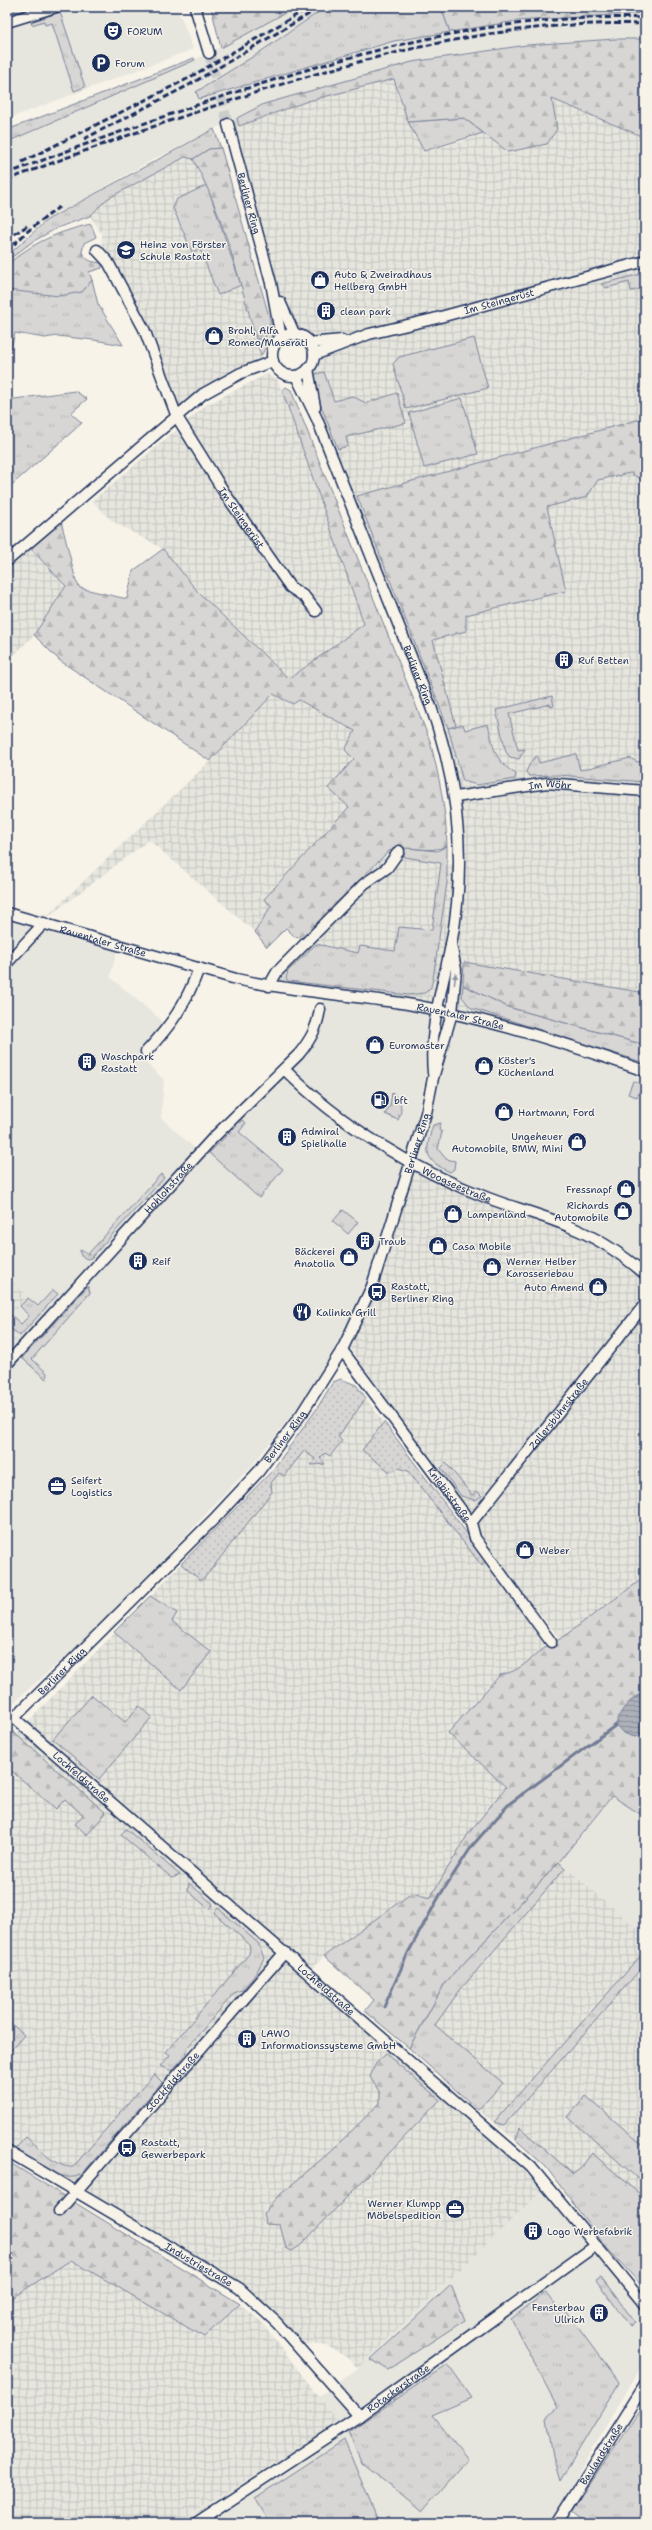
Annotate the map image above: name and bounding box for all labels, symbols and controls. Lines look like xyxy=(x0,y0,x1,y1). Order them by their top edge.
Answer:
theatre icon: FORUM xyxy=(102,20,124,42)
place label: FORUM xyxy=(127,25,163,38)
parking icon: Forum xyxy=(90,52,112,74)
place label: Forum xyxy=(115,57,145,70)
street label: Berliner Ring xyxy=(234,171,263,235)
place label: Heinz von Förster Schule Rastatt xyxy=(140,238,227,263)
school or university icon: Heinz von Förster Schule Rastatt xyxy=(115,239,137,261)
place label: Auto & Zweiradhaus Hellberg GmbH xyxy=(334,268,432,293)
shop icon: Auto & Zweiradhaus Hellberg GmbH xyxy=(309,269,331,291)
street label: Im Steingerüst xyxy=(463,286,536,317)
building icon: clean park xyxy=(315,300,337,322)
place label: clean park xyxy=(340,305,391,318)
place label: Brohl, Alfa Romeo/Maserati xyxy=(228,324,308,349)
shop icon: Brohl, Alfa Romeo/Maserati xyxy=(203,325,225,347)
street label: Im Steingerüst xyxy=(216,485,267,551)
street label: Berliner Ring xyxy=(400,643,435,707)
building icon: Ruf Betten xyxy=(553,649,575,671)
place label: Ruf Betten xyxy=(578,654,629,667)
street label: Im Wöhr xyxy=(528,777,572,793)
street label: Rauentaler Straße xyxy=(58,923,148,960)
one-way arrow xyxy=(452,973,458,985)
street label: Rauentaler Straße xyxy=(416,1000,506,1033)
shop icon: Euromaster xyxy=(364,1034,386,1056)
place label: Euromaster xyxy=(389,1039,445,1052)
place label: Waschpark Rastatt xyxy=(101,1050,154,1075)
building icon: Waschpark Rastatt xyxy=(76,1051,98,1073)
place label: Köster's Küchenland xyxy=(498,1054,555,1079)
shop icon: Köster's Küchenland xyxy=(473,1055,495,1077)
fuel station icon: bft xyxy=(369,1089,391,1111)
place label: bft xyxy=(394,1094,408,1107)
shop icon: Hartmann, Ford xyxy=(493,1101,515,1123)
place label: Hartmann, Ford xyxy=(518,1106,595,1119)
street label: Berliner Ring xyxy=(401,1111,433,1175)
place label: Admiral Spielhalle xyxy=(301,1125,347,1150)
building icon: Admiral Spielhalle xyxy=(276,1126,298,1148)
place label: Ungeheuer Automobile, BMW, Mini xyxy=(451,1130,563,1155)
shop icon: Ungeheuer Automobile, BMW, Mini xyxy=(566,1131,588,1153)
street label: Hohlohstraße xyxy=(141,1159,196,1216)
street label: Woogseestraße xyxy=(420,1163,494,1206)
shop icon: Fressnapf xyxy=(615,1178,637,1200)
place label: Fressnapf xyxy=(566,1183,612,1196)
place label: Richards Automobile xyxy=(554,1199,609,1224)
shop icon: Richards Automobile xyxy=(612,1200,634,1222)
shop icon: Lampenland xyxy=(442,1203,464,1225)
place label: Lampenland xyxy=(467,1208,527,1221)
building icon: Traub xyxy=(354,1230,376,1252)
place label: Traub xyxy=(379,1235,406,1248)
shop icon: Casa Mobile xyxy=(427,1235,449,1257)
place label: Casa Mobile xyxy=(452,1240,512,1253)
place label: Bäckerei Anatolia xyxy=(294,1245,336,1270)
shop icon: Bäckerei Anatolia xyxy=(338,1246,360,1268)
building icon: Reif xyxy=(127,1250,149,1272)
place label: Reif xyxy=(152,1255,171,1268)
place label: Werner Helber Karosseriebau xyxy=(506,1255,577,1280)
shop icon: Werner Helber Karosseriebau xyxy=(481,1256,503,1278)
shop icon: Auto Amend xyxy=(587,1276,609,1298)
place label: Rastatt, Berliner Ring xyxy=(391,1280,454,1305)
bus stop icon: Rastatt, Berliner Ring xyxy=(366,1281,388,1303)
place label: Auto Amend xyxy=(524,1281,585,1294)
restaurant icon: Kalinka Grill xyxy=(291,1301,313,1323)
place label: Kalinka Grill xyxy=(316,1306,376,1319)
street label: Zollersbühnstraße xyxy=(526,1375,591,1452)
street label: Berliner Ring xyxy=(261,1408,309,1466)
street label: Kniebisstraße xyxy=(424,1465,474,1525)
place label: Seifert Logistics xyxy=(71,1474,112,1499)
office icon: Seifert Logistics xyxy=(46,1475,68,1497)
shop icon: Weber xyxy=(514,1539,536,1561)
place label: Weber xyxy=(539,1544,570,1557)
street label: Berliner Ring xyxy=(35,1644,89,1698)
street label: Lochfeldstraße xyxy=(50,1749,113,1806)
street label: Lochfeldstraße xyxy=(295,1961,358,2018)
place label: LAWO Informationssysteme GmbH xyxy=(261,2027,396,2052)
building icon: LAWO Informationssysteme GmbH xyxy=(236,2028,258,2050)
street label: Stockfeldstraße xyxy=(143,2049,202,2114)
place label: Rastatt, Gewerbepark xyxy=(141,2136,206,2161)
bus stop icon: Rastatt, Gewerbepark xyxy=(116,2137,138,2159)
place label: Werner Klumpp Möbelspedition xyxy=(367,2197,441,2222)
office icon: Werner Klumpp Möbelspedition xyxy=(444,2198,466,2220)
building icon: Logo Werbefabrik xyxy=(522,2220,544,2242)
place label: Logo Werbefabrik xyxy=(547,2225,633,2238)
street label: Industriestraße xyxy=(163,2240,235,2290)
place label: Fensterbau Ullrich xyxy=(532,2301,585,2326)
building icon: Fensterbau Ullrich xyxy=(588,2302,610,2324)
street label: Rotackerstraße xyxy=(364,2361,433,2415)
street label: Baulandstraße xyxy=(577,2420,626,2487)

